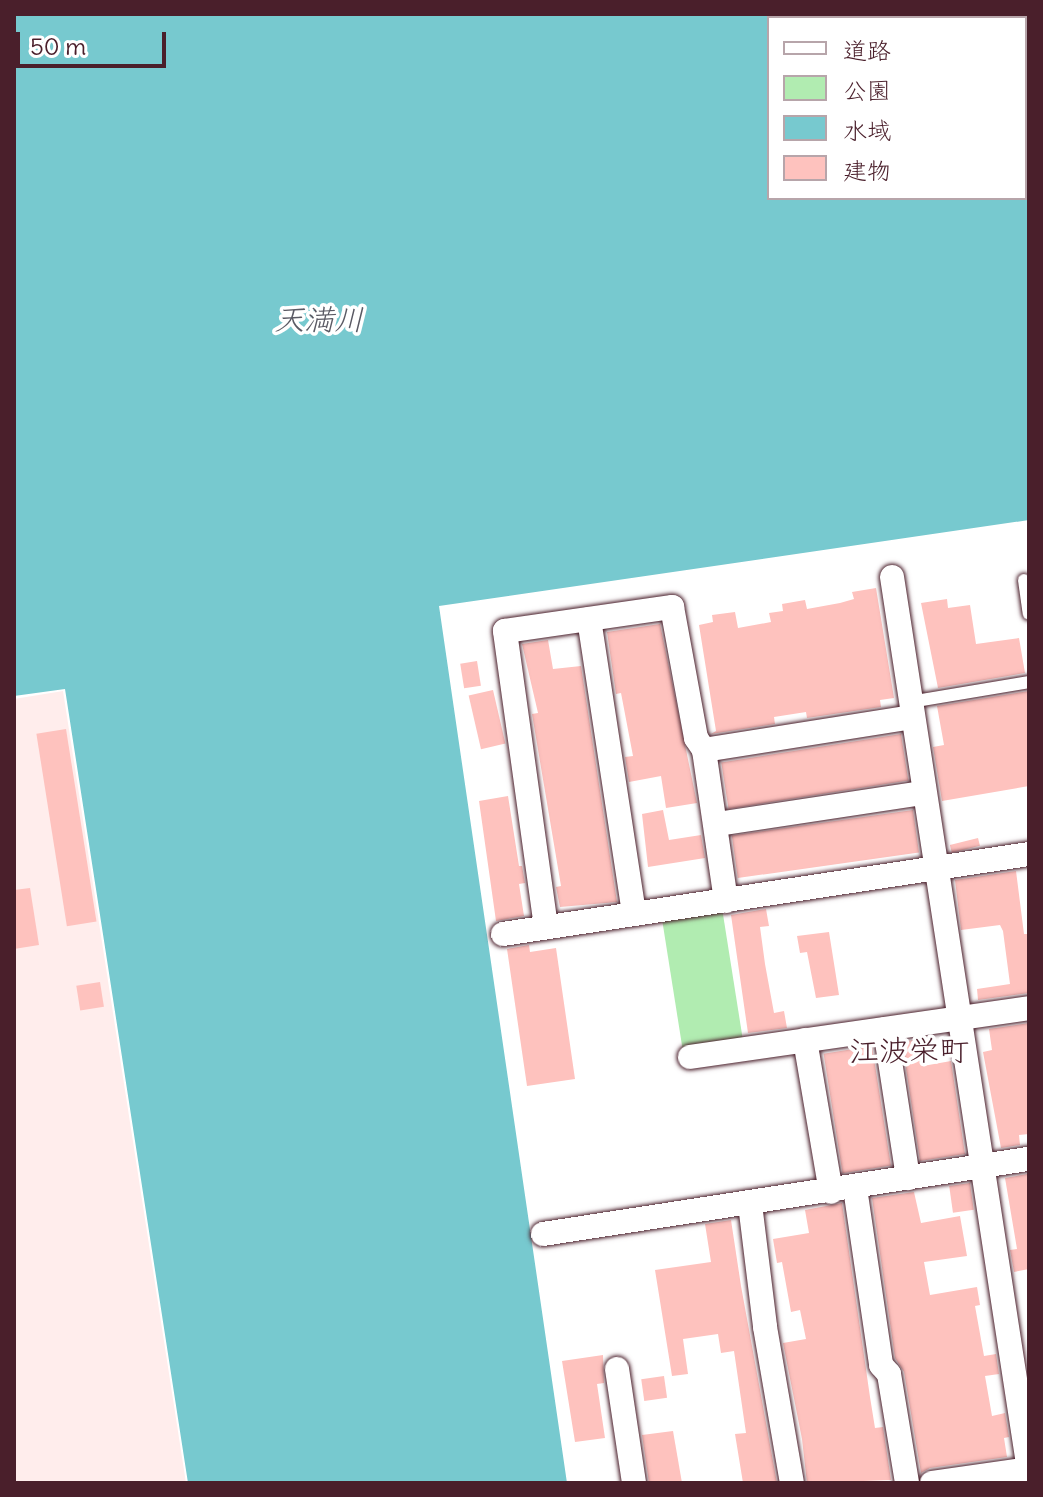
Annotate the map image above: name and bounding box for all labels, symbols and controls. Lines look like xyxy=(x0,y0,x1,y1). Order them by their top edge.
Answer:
scale bar xyxy=(20,16,170,66)
legend xyxy=(767,16,1027,200)
text: 50 m xyxy=(30,31,86,61)
text: 道路 xyxy=(843,35,891,65)
text: 公園 xyxy=(843,75,891,105)
text: 水域 xyxy=(843,115,891,145)
text: 建物 xyxy=(843,155,891,185)
water label: 天満川 xyxy=(274,301,364,337)
district label: 江波栄町 xyxy=(849,1032,969,1068)

